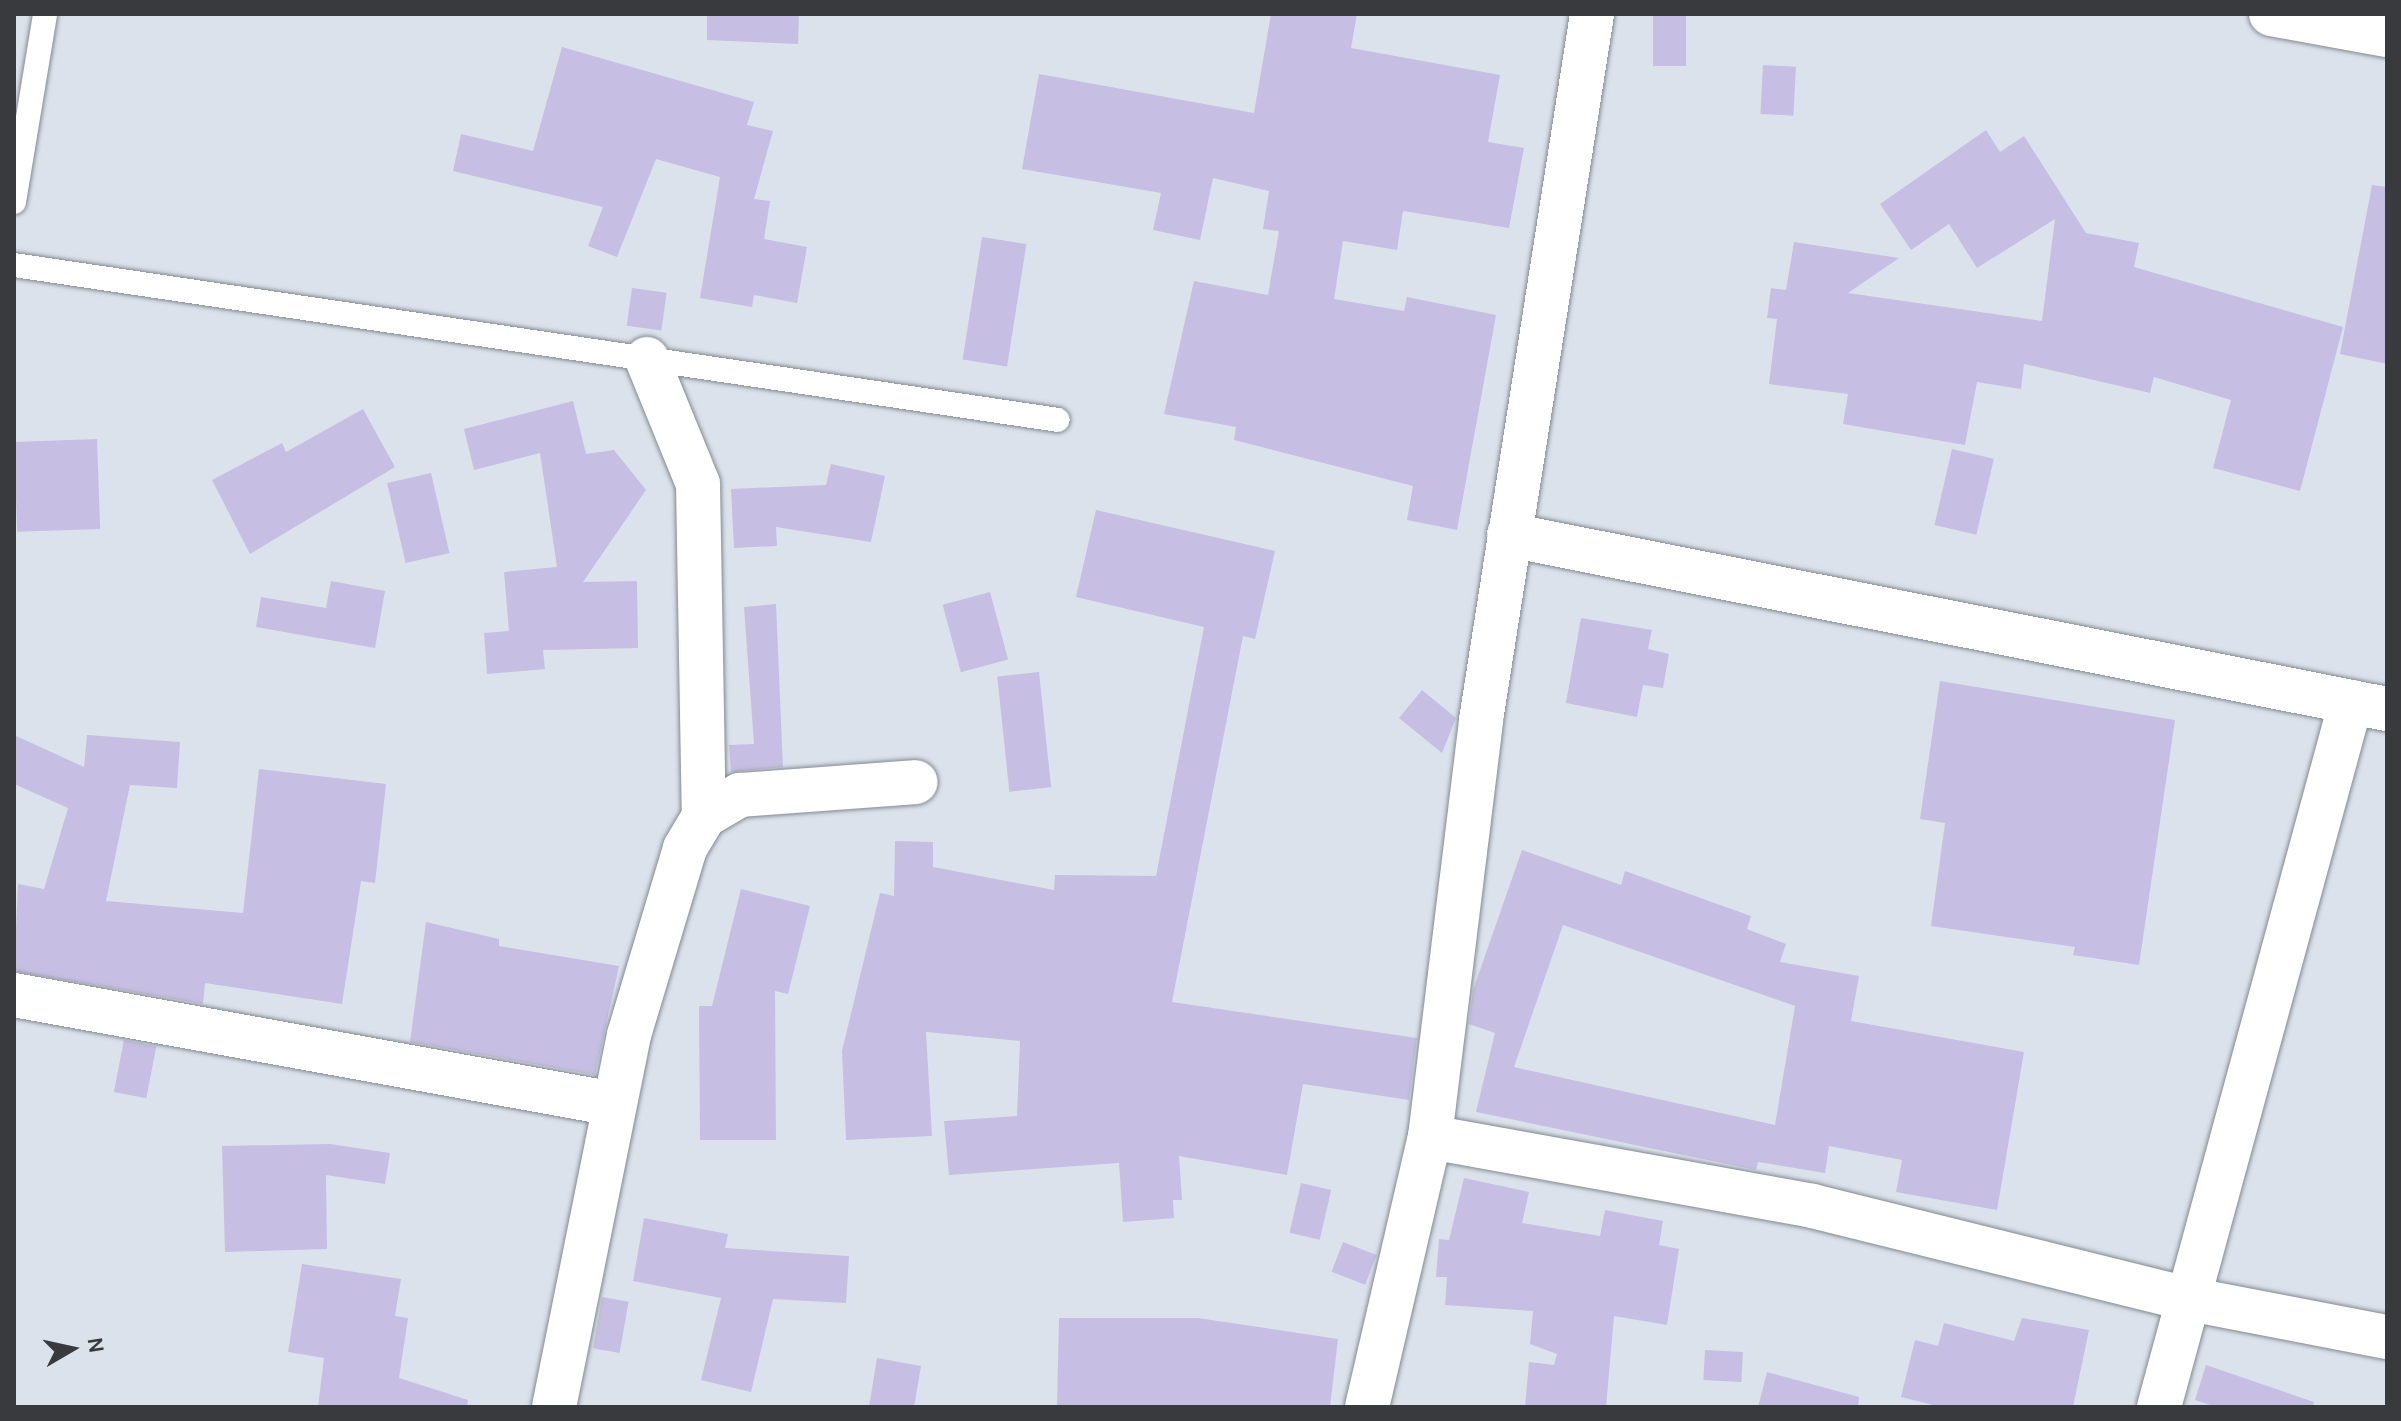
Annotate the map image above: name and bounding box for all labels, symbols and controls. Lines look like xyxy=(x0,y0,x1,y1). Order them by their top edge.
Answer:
north arrow xyxy=(32,1309,112,1389)
text: N xyxy=(82,1335,110,1355)

